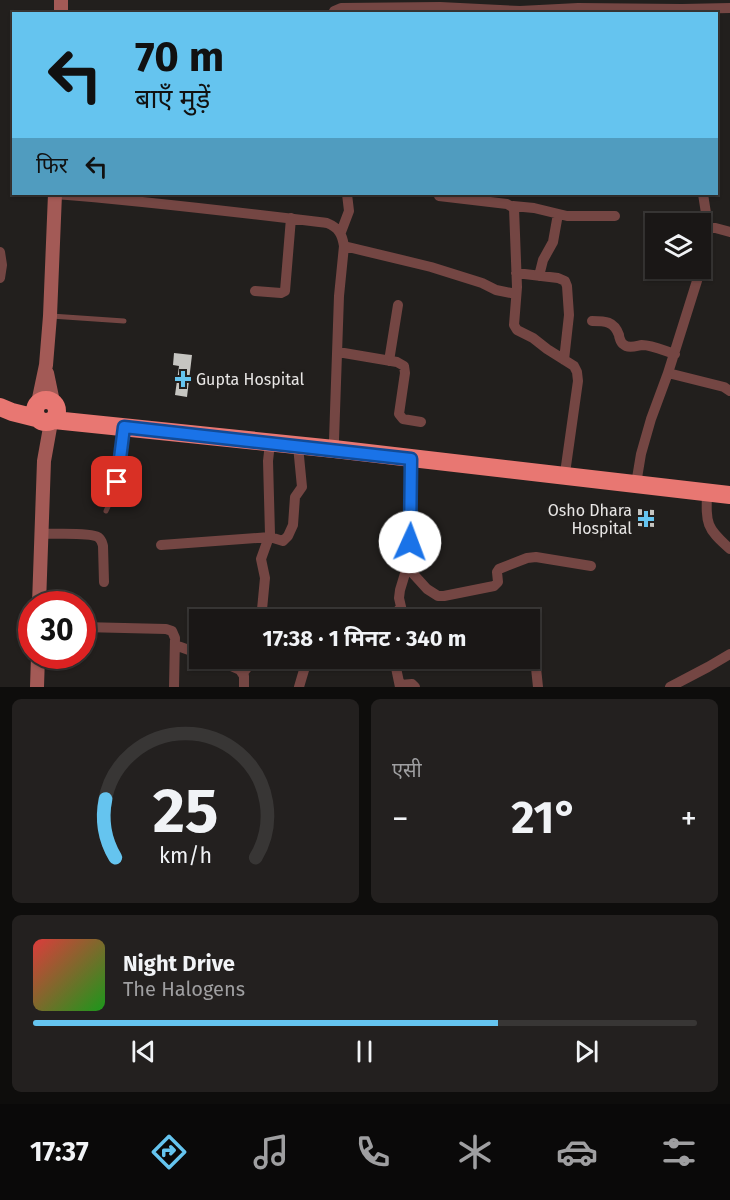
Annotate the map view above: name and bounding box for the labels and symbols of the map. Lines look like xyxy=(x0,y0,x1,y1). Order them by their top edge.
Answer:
marker: Gupta Hospital xyxy=(174,370,192,388)
place label: Gupta Hospital xyxy=(196,370,304,389)
pin xyxy=(91,456,142,507)
place label: Osho Dhara Hospital xyxy=(548,501,632,538)
position arrow xyxy=(378,510,442,574)
marker: Osho Dhara Hospital xyxy=(637,510,655,528)
speed limit sign: 30 xyxy=(18,591,96,669)

